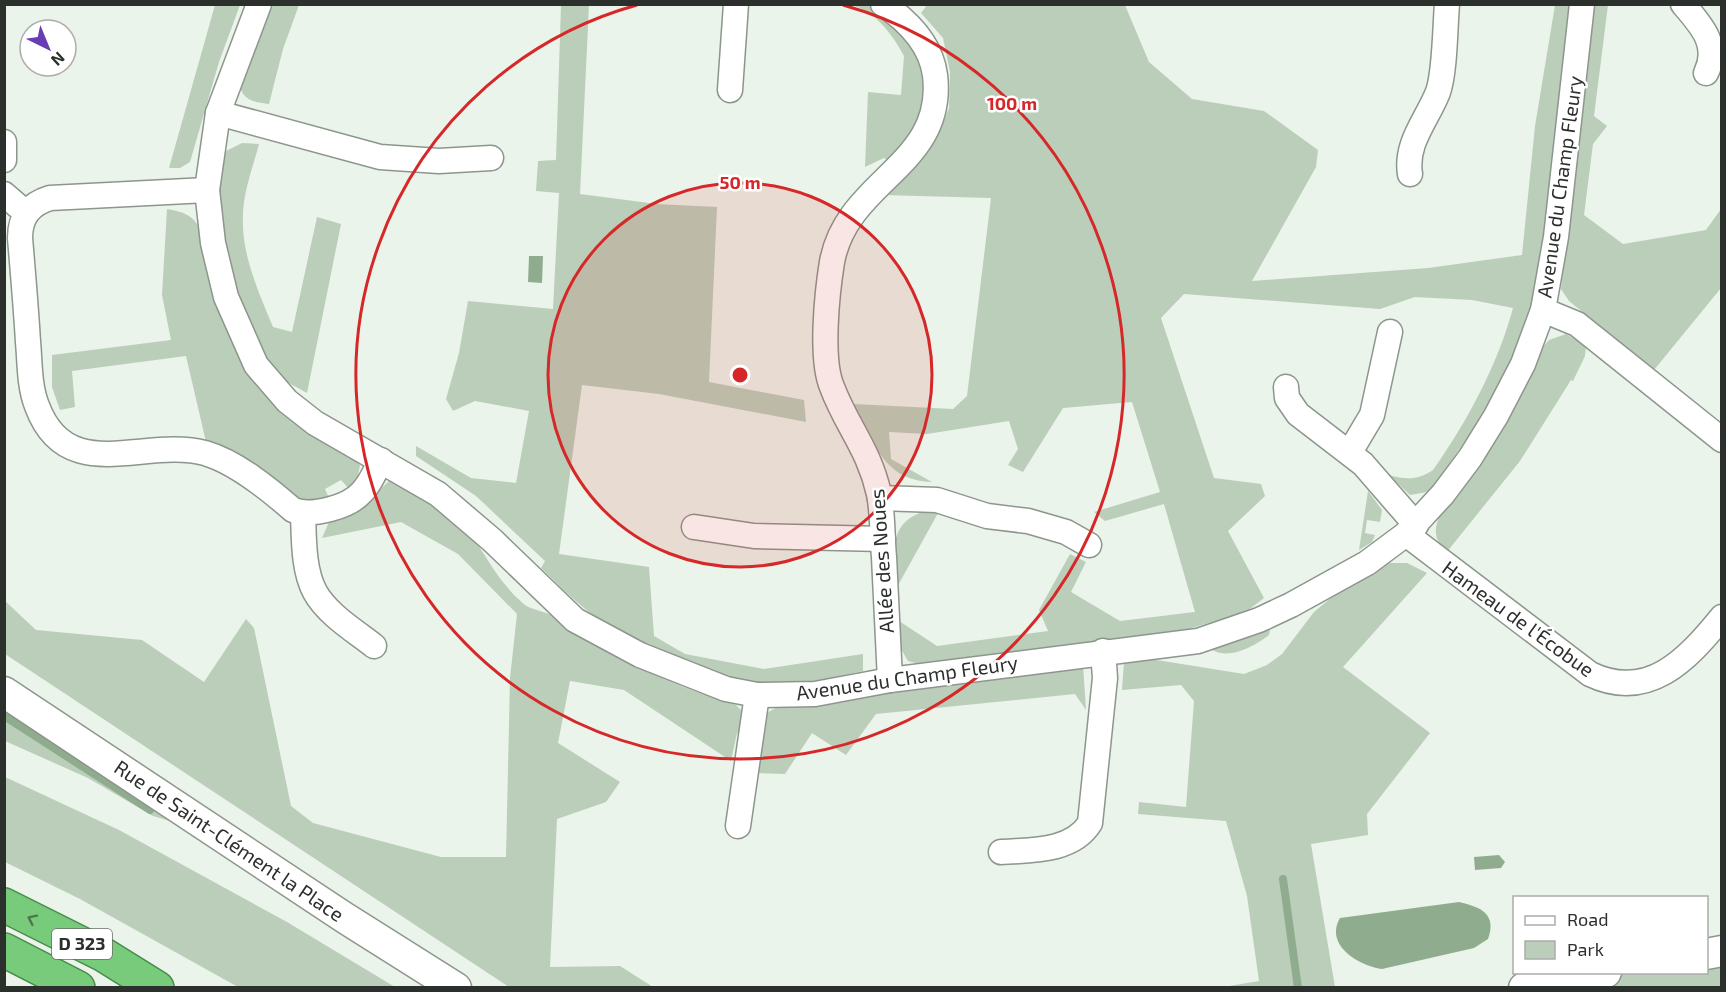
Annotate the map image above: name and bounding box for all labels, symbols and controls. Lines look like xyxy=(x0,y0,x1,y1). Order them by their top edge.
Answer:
north arrow xyxy=(18,18,78,78)
text: N xyxy=(48,48,69,70)
street label: Avenue du Champ Fleury xyxy=(1532,74,1587,299)
text: 100 m xyxy=(987,92,1037,114)
text: 50 m xyxy=(719,171,761,193)
centre of rings xyxy=(730,365,750,385)
street label: Allée des Noues xyxy=(864,488,898,634)
street label: Hameau de l'Écobue xyxy=(1438,555,1599,681)
street label: Avenue du Champ Fleury xyxy=(794,649,1020,704)
street label: Rue de Saint-Clément la Place xyxy=(110,754,349,926)
legend xyxy=(1513,896,1708,974)
text: Road xyxy=(1567,908,1608,930)
one-way arrow xyxy=(27,914,38,926)
road number: D 323 xyxy=(52,929,112,959)
text: Park xyxy=(1567,938,1604,960)

